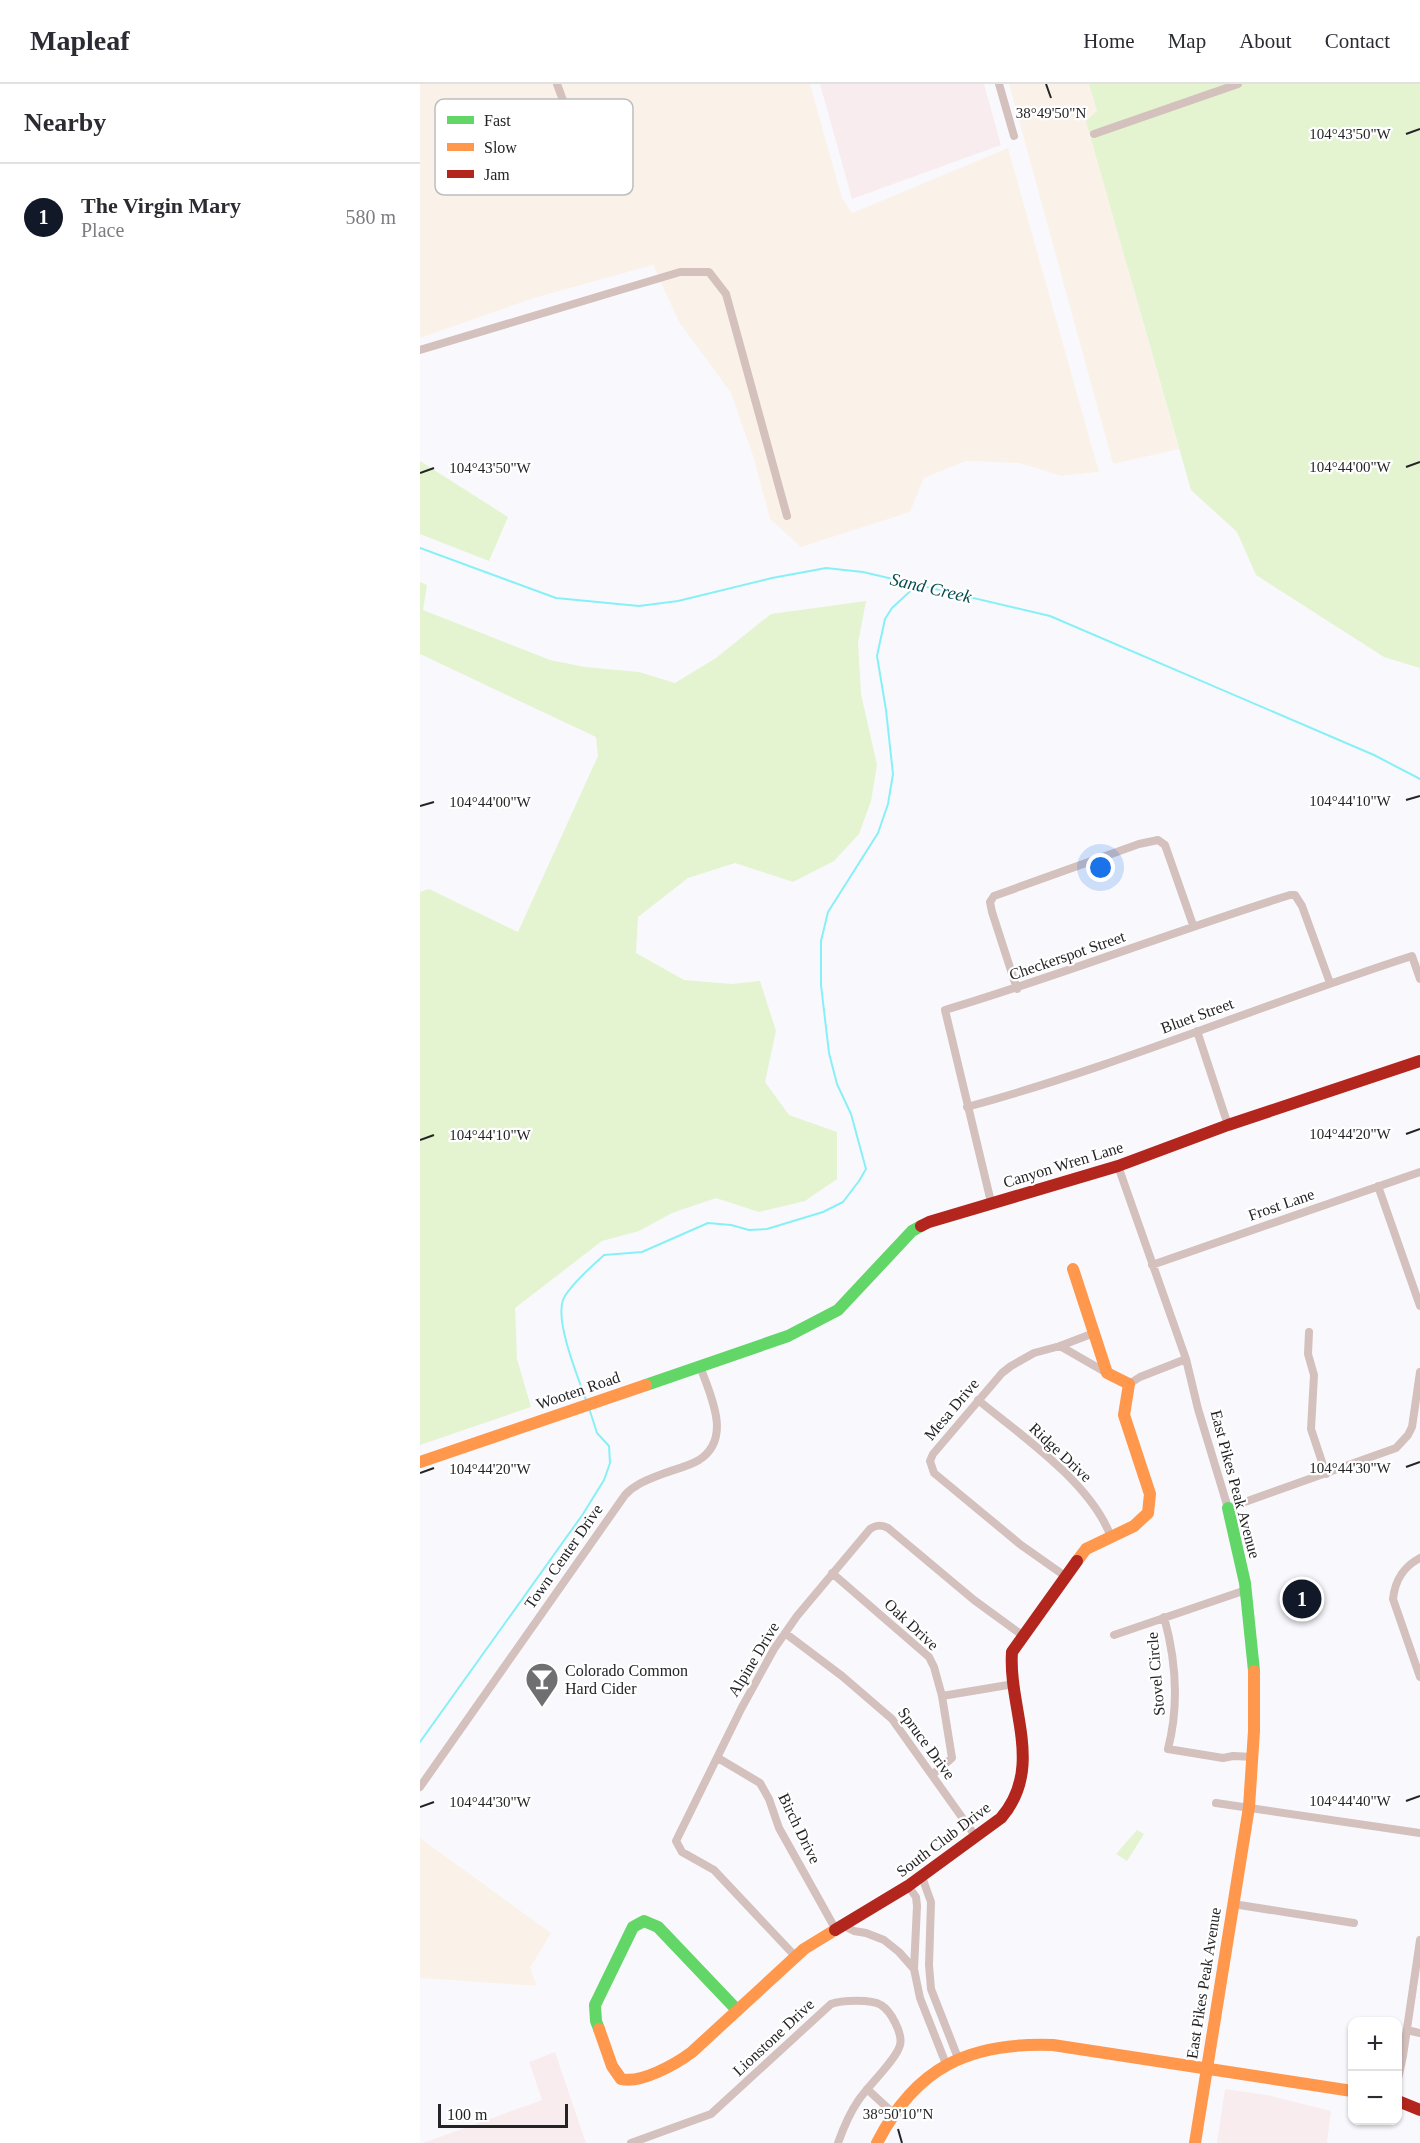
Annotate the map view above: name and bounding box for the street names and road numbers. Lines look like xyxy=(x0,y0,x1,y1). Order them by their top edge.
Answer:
street label: Checkerspot Street xyxy=(1007,928,1128,984)
street label: Bluet Street xyxy=(1159,994,1236,1036)
street label: Canyon Wren Lane xyxy=(1001,1138,1125,1192)
street label: Frost Lane xyxy=(1246,1185,1316,1224)
street label: Wooten Road xyxy=(534,1368,622,1413)
street label: Mesa Drive xyxy=(921,1375,982,1444)
street label: East Pikes Peak Avenue xyxy=(1208,1408,1264,1560)
street label: Ridge Drive xyxy=(1025,1419,1095,1486)
street label: Town Center Drive xyxy=(521,1501,606,1612)
street label: Oak Drive xyxy=(881,1595,942,1653)
street label: Alpine Drive xyxy=(725,1619,783,1700)
street label: Stovel Circle xyxy=(1143,1631,1168,1717)
street label: Spruce Drive xyxy=(894,1704,958,1783)
street label: Birch Drive xyxy=(775,1790,824,1866)
street label: South Club Drive xyxy=(893,1799,993,1880)
street label: East Pikes Peak Avenue xyxy=(1183,1906,1224,2060)
street label: Lionstone Drive xyxy=(729,1996,817,2079)

